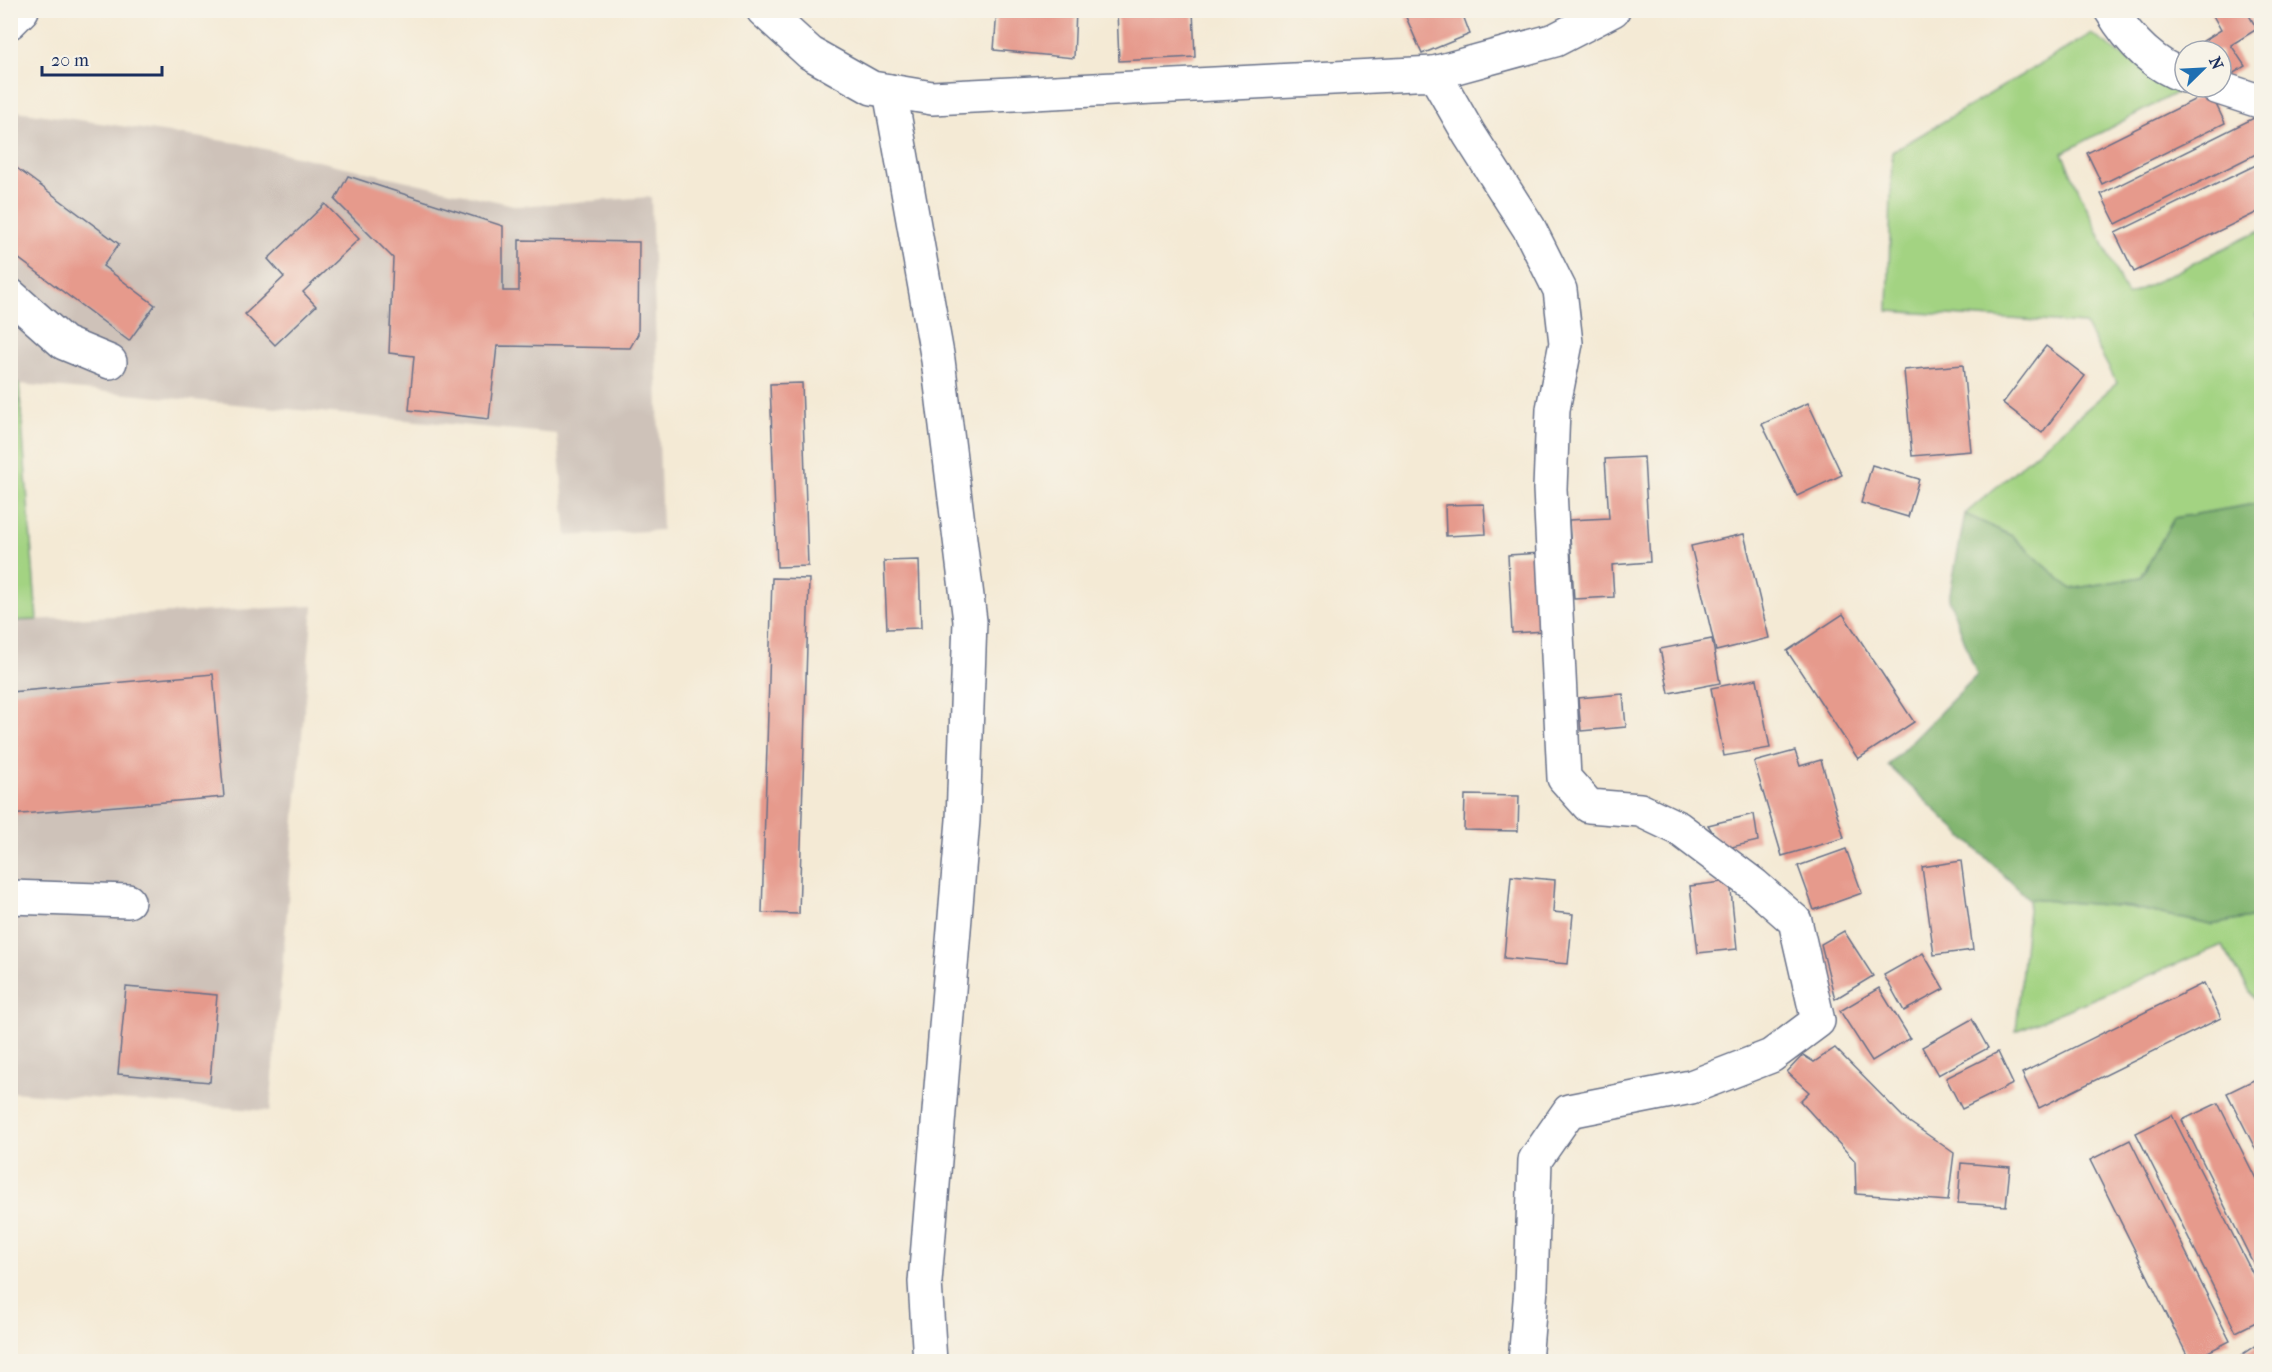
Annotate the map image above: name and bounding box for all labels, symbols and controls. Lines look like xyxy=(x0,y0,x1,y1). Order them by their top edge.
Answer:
scale bar xyxy=(42,39,162,77)
north arrow xyxy=(2173,39,2233,99)
text: 20 m xyxy=(51,50,89,71)
text: N xyxy=(2205,54,2228,73)

